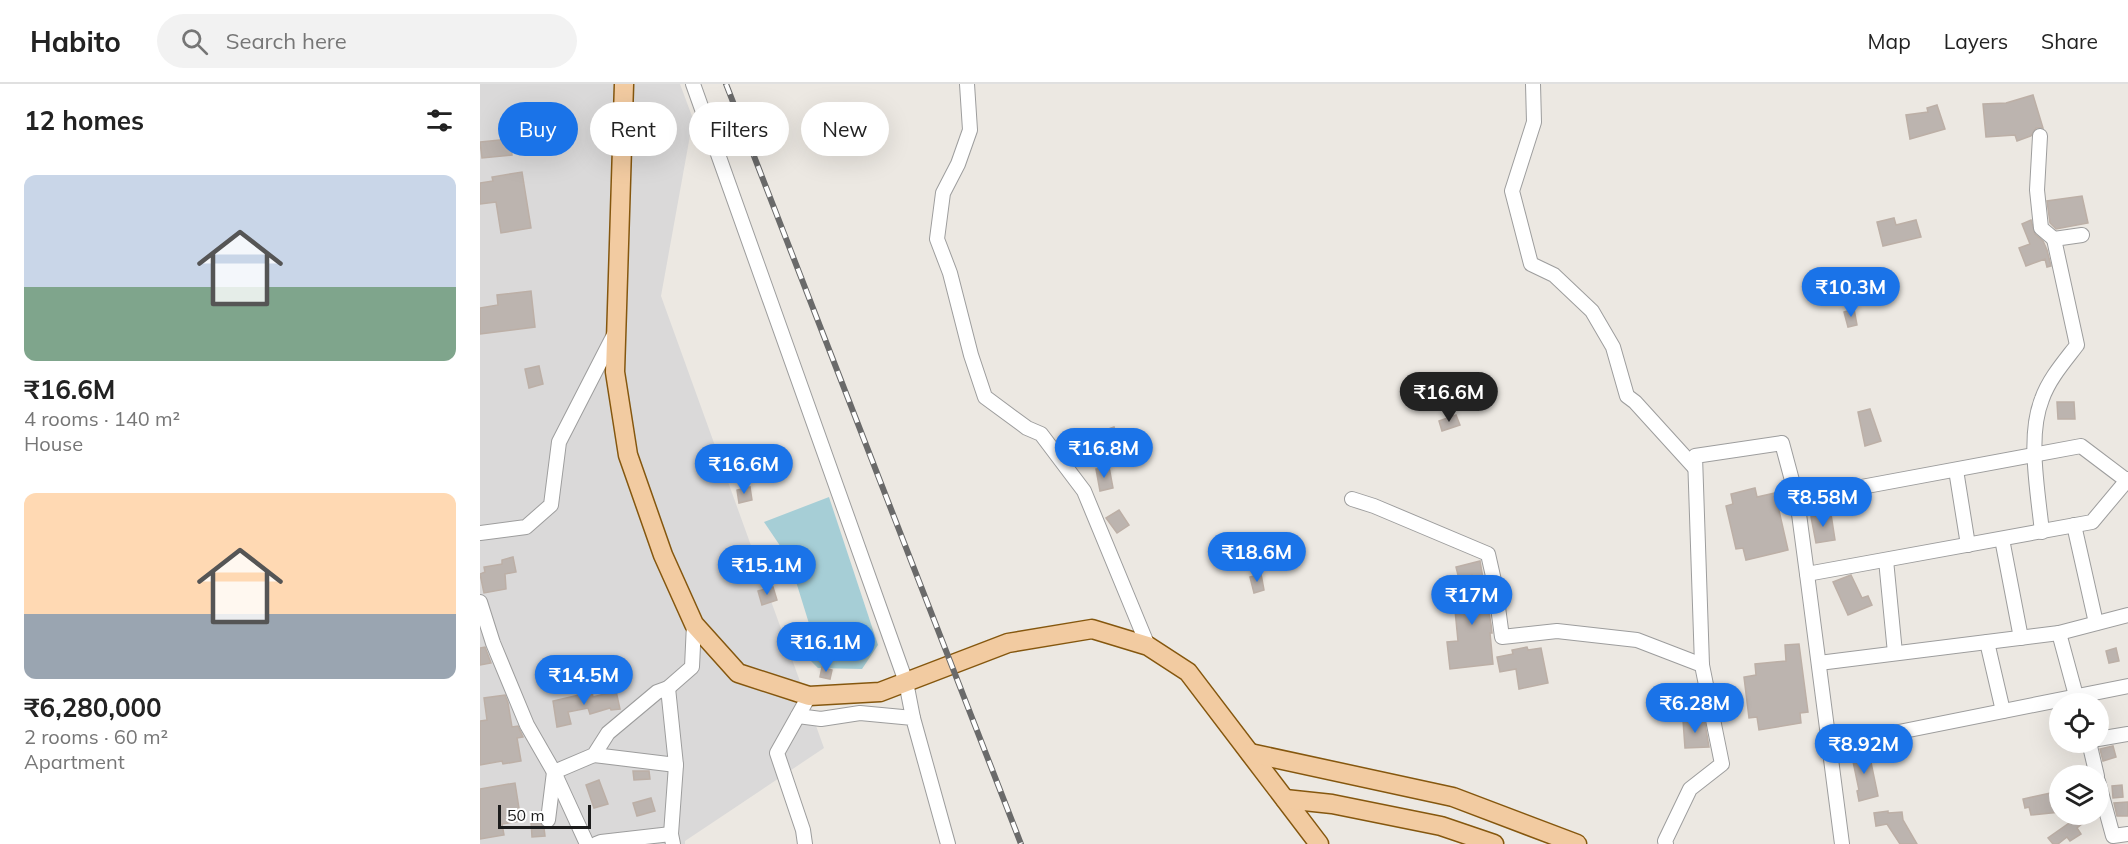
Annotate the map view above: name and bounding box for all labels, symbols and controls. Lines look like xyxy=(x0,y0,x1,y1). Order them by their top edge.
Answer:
search box xyxy=(157,14,577,68)
text: Habito xyxy=(30,24,121,59)
icon: search xyxy=(178,25,211,58)
text: Search here xyxy=(226,27,347,55)
text: Map xyxy=(1868,28,1911,54)
text: Layers xyxy=(1944,28,2008,54)
text: Share xyxy=(2041,28,2098,54)
chip: Buy xyxy=(498,102,578,156)
chip: Rent xyxy=(590,102,677,156)
chip: Filters xyxy=(689,102,789,156)
chip: New xyxy=(801,102,889,156)
text: 12 homes xyxy=(24,104,144,137)
icon: filters xyxy=(423,104,456,137)
icon: home xyxy=(186,214,294,322)
pin: ₹10.3M xyxy=(1802,267,1900,318)
text: ₹10.3M xyxy=(1816,274,1886,299)
pin: ₹16.6M xyxy=(1400,372,1498,423)
text: ₹16.6M xyxy=(24,373,115,406)
text: ₹16.6M xyxy=(1414,379,1484,404)
text: 4 rooms · 140 m² xyxy=(24,406,180,431)
pin: ₹16.8M xyxy=(1055,428,1153,479)
text: House xyxy=(24,431,83,456)
text: ₹16.8M xyxy=(1069,435,1139,460)
pin: ₹16.6M xyxy=(695,444,793,495)
text: ₹16.6M xyxy=(709,451,779,476)
pin: ₹8.58M xyxy=(1774,477,1872,528)
text: ₹8.58M xyxy=(1788,484,1858,509)
icon: home xyxy=(186,532,294,640)
pin: ₹18.6M xyxy=(1208,532,1306,583)
text: ₹18.6M xyxy=(1222,539,1292,564)
pin: ₹15.1M xyxy=(718,545,816,596)
text: ₹15.1M xyxy=(732,552,802,577)
pin: ₹17M xyxy=(1436,575,1508,626)
text: ₹17M xyxy=(1445,582,1499,607)
pin: ₹16.1M xyxy=(777,622,875,673)
text: ₹16.1M xyxy=(791,629,861,654)
pin: ₹14.5M xyxy=(535,655,633,706)
text: ₹14.5M xyxy=(549,662,619,687)
pin: ₹6.28M xyxy=(1646,683,1744,734)
text: ₹6.28M xyxy=(1660,690,1730,715)
text: ₹6,280,000 xyxy=(24,691,162,724)
map controls xyxy=(2049,693,2109,825)
button: locate xyxy=(2049,693,2109,753)
text: 2 rooms · 60 m² xyxy=(24,724,168,749)
pin: ₹8.92M xyxy=(1815,724,1913,775)
text: ₹8.92M xyxy=(1829,731,1899,756)
text: Apartment xyxy=(24,749,125,774)
button: layers xyxy=(2049,765,2109,825)
scale bar xyxy=(498,802,591,830)
text: 50 m xyxy=(507,805,544,825)

